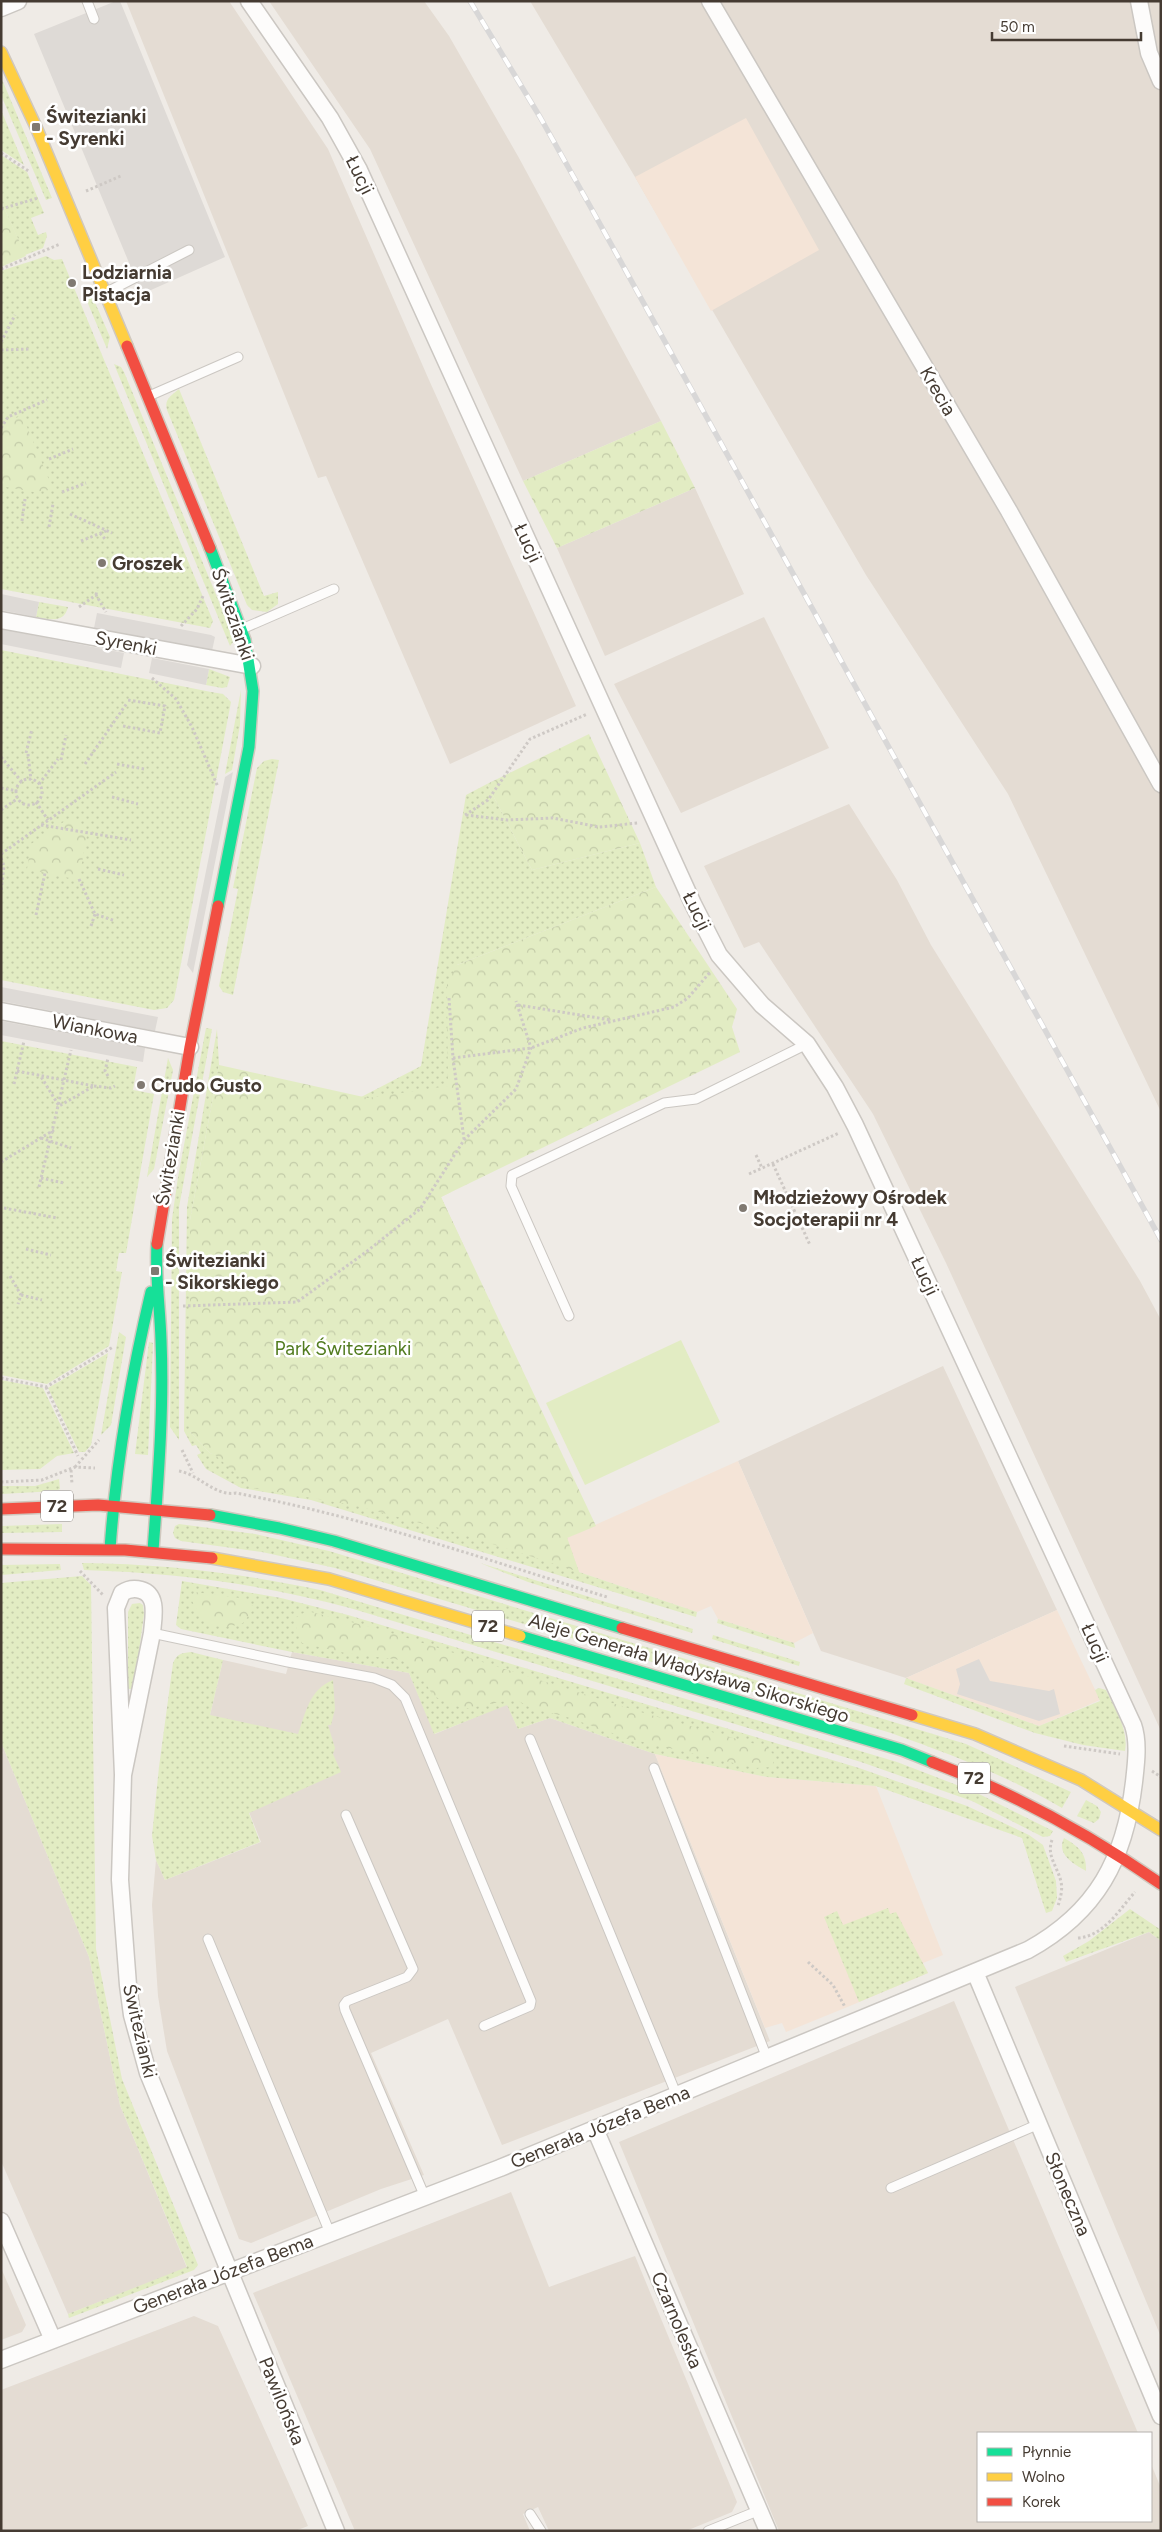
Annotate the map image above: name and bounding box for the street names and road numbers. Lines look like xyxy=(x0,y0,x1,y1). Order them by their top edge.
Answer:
street label: Łucji xyxy=(341,152,379,198)
street label: Krecia xyxy=(915,362,961,420)
street label: Łucji xyxy=(509,520,547,566)
street label: Świtezianki xyxy=(206,565,260,663)
street label: Syrenki xyxy=(93,626,159,660)
street label: Łucji xyxy=(678,888,716,934)
street label: Wiankowa xyxy=(50,1009,140,1049)
street label: Świtezianki xyxy=(150,1109,190,1207)
street label: Łucji xyxy=(906,1253,944,1299)
road number: 72 xyxy=(41,1490,73,1522)
street label: Aleje Generała Władysława Sikorskiego xyxy=(526,1608,852,1728)
road number: 72 xyxy=(472,1610,504,1642)
street label: Łucji xyxy=(1076,1620,1114,1666)
road number: 72 xyxy=(958,1762,990,1794)
street label: Świtezianki xyxy=(118,1982,162,2080)
street label: Generała Józefa Bema xyxy=(507,2081,693,2173)
street label: Słoneczna xyxy=(1040,2149,1096,2239)
street label: Generała Józefa Bema xyxy=(130,2229,316,2319)
street label: Czarnoleska xyxy=(646,2268,708,2372)
street label: Pawilońska xyxy=(254,2354,310,2448)

